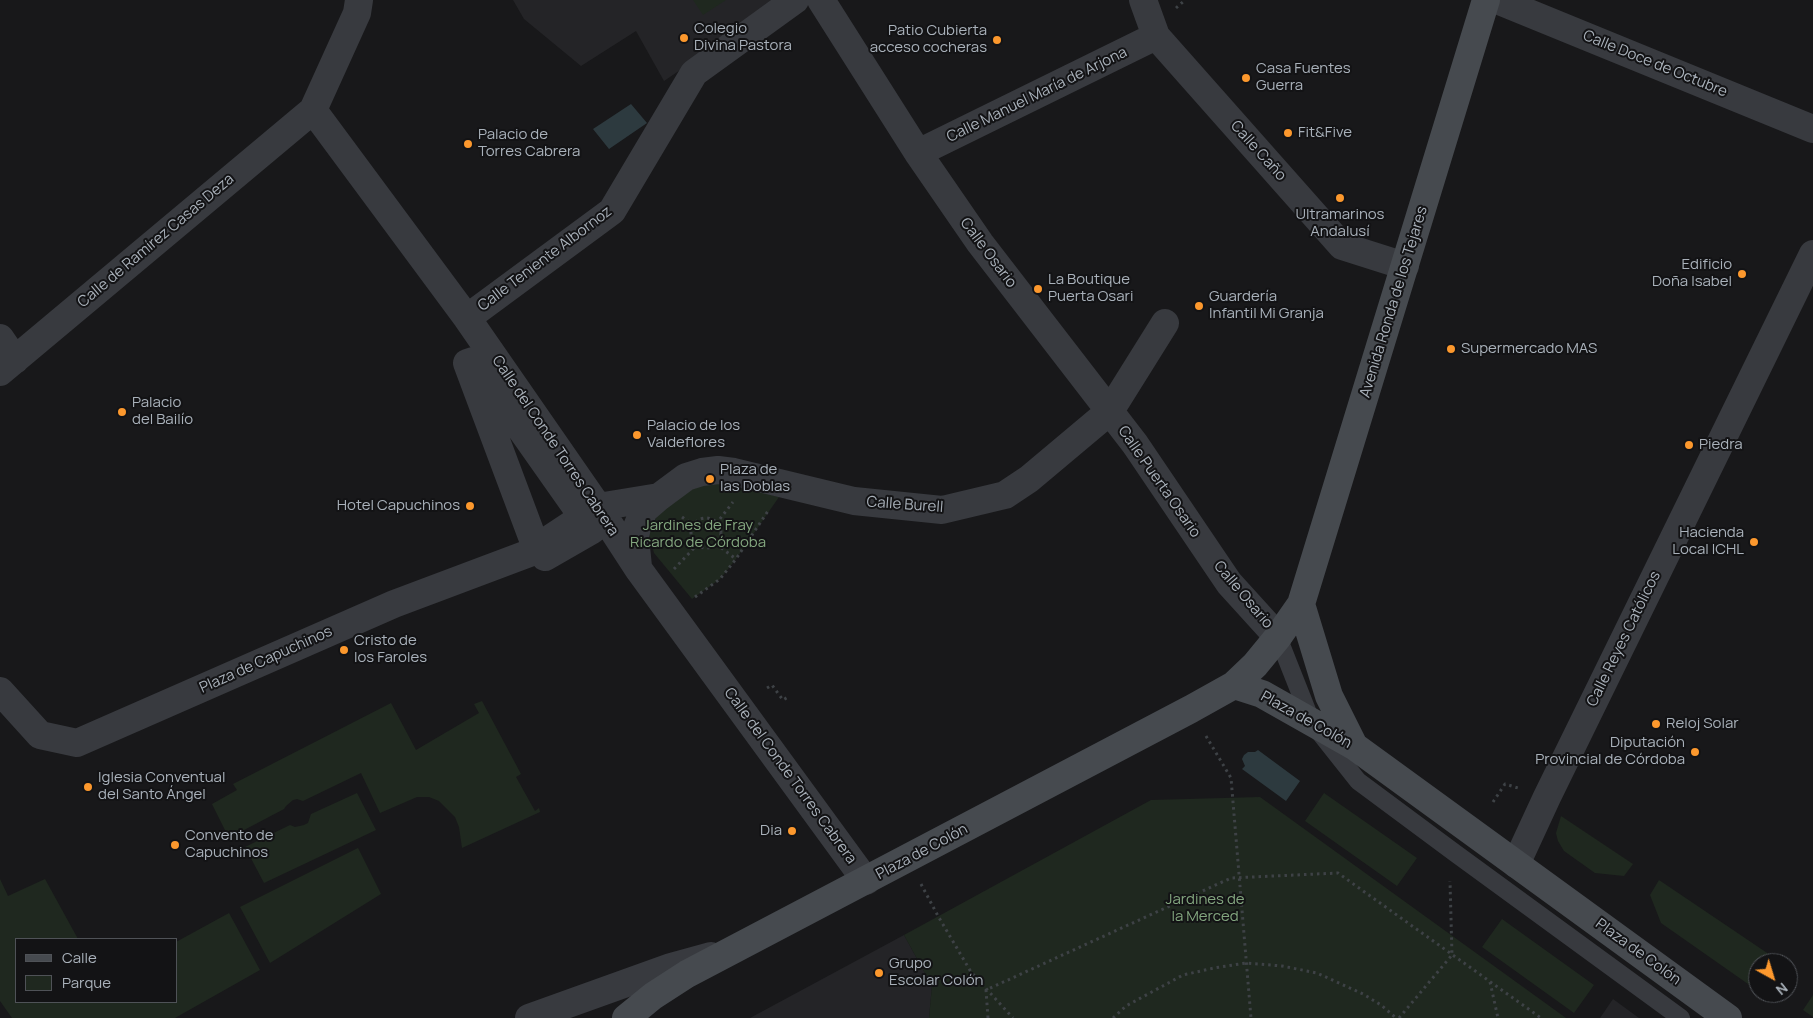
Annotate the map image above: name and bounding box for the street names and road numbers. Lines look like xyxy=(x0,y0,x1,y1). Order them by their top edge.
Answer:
street label: Calle Doce de Octubre xyxy=(1580,27,1730,101)
street label: Calle Manuel María de Arjona xyxy=(944,43,1130,147)
street label: Calle Caño xyxy=(1226,117,1290,185)
street label: Calle de Ramírez Casas Deza xyxy=(74,170,238,312)
street label: Calle Teniente Albornoz xyxy=(474,203,616,315)
street label: Avenida Ronda de los Tejares xyxy=(1356,204,1432,400)
street label: Calle Osario xyxy=(956,215,1020,291)
street label: Calle del Conde Torres Cabrera xyxy=(488,352,622,540)
street label: Calle Puerta Osario xyxy=(1114,423,1204,541)
street label: Calle Burell xyxy=(866,493,944,517)
street label: Calle Osario xyxy=(1210,558,1276,632)
street label: Calle Reyes Católicos xyxy=(1583,568,1665,710)
street label: Plaza de Capuchinos xyxy=(197,623,335,697)
street label: Calle del Conde Torres Cabrera xyxy=(720,684,860,868)
street label: Plaza de Colón xyxy=(1257,688,1355,752)
street label: Plaza de Colón xyxy=(873,820,971,884)
street label: Plaza de Colón xyxy=(1592,915,1684,989)

